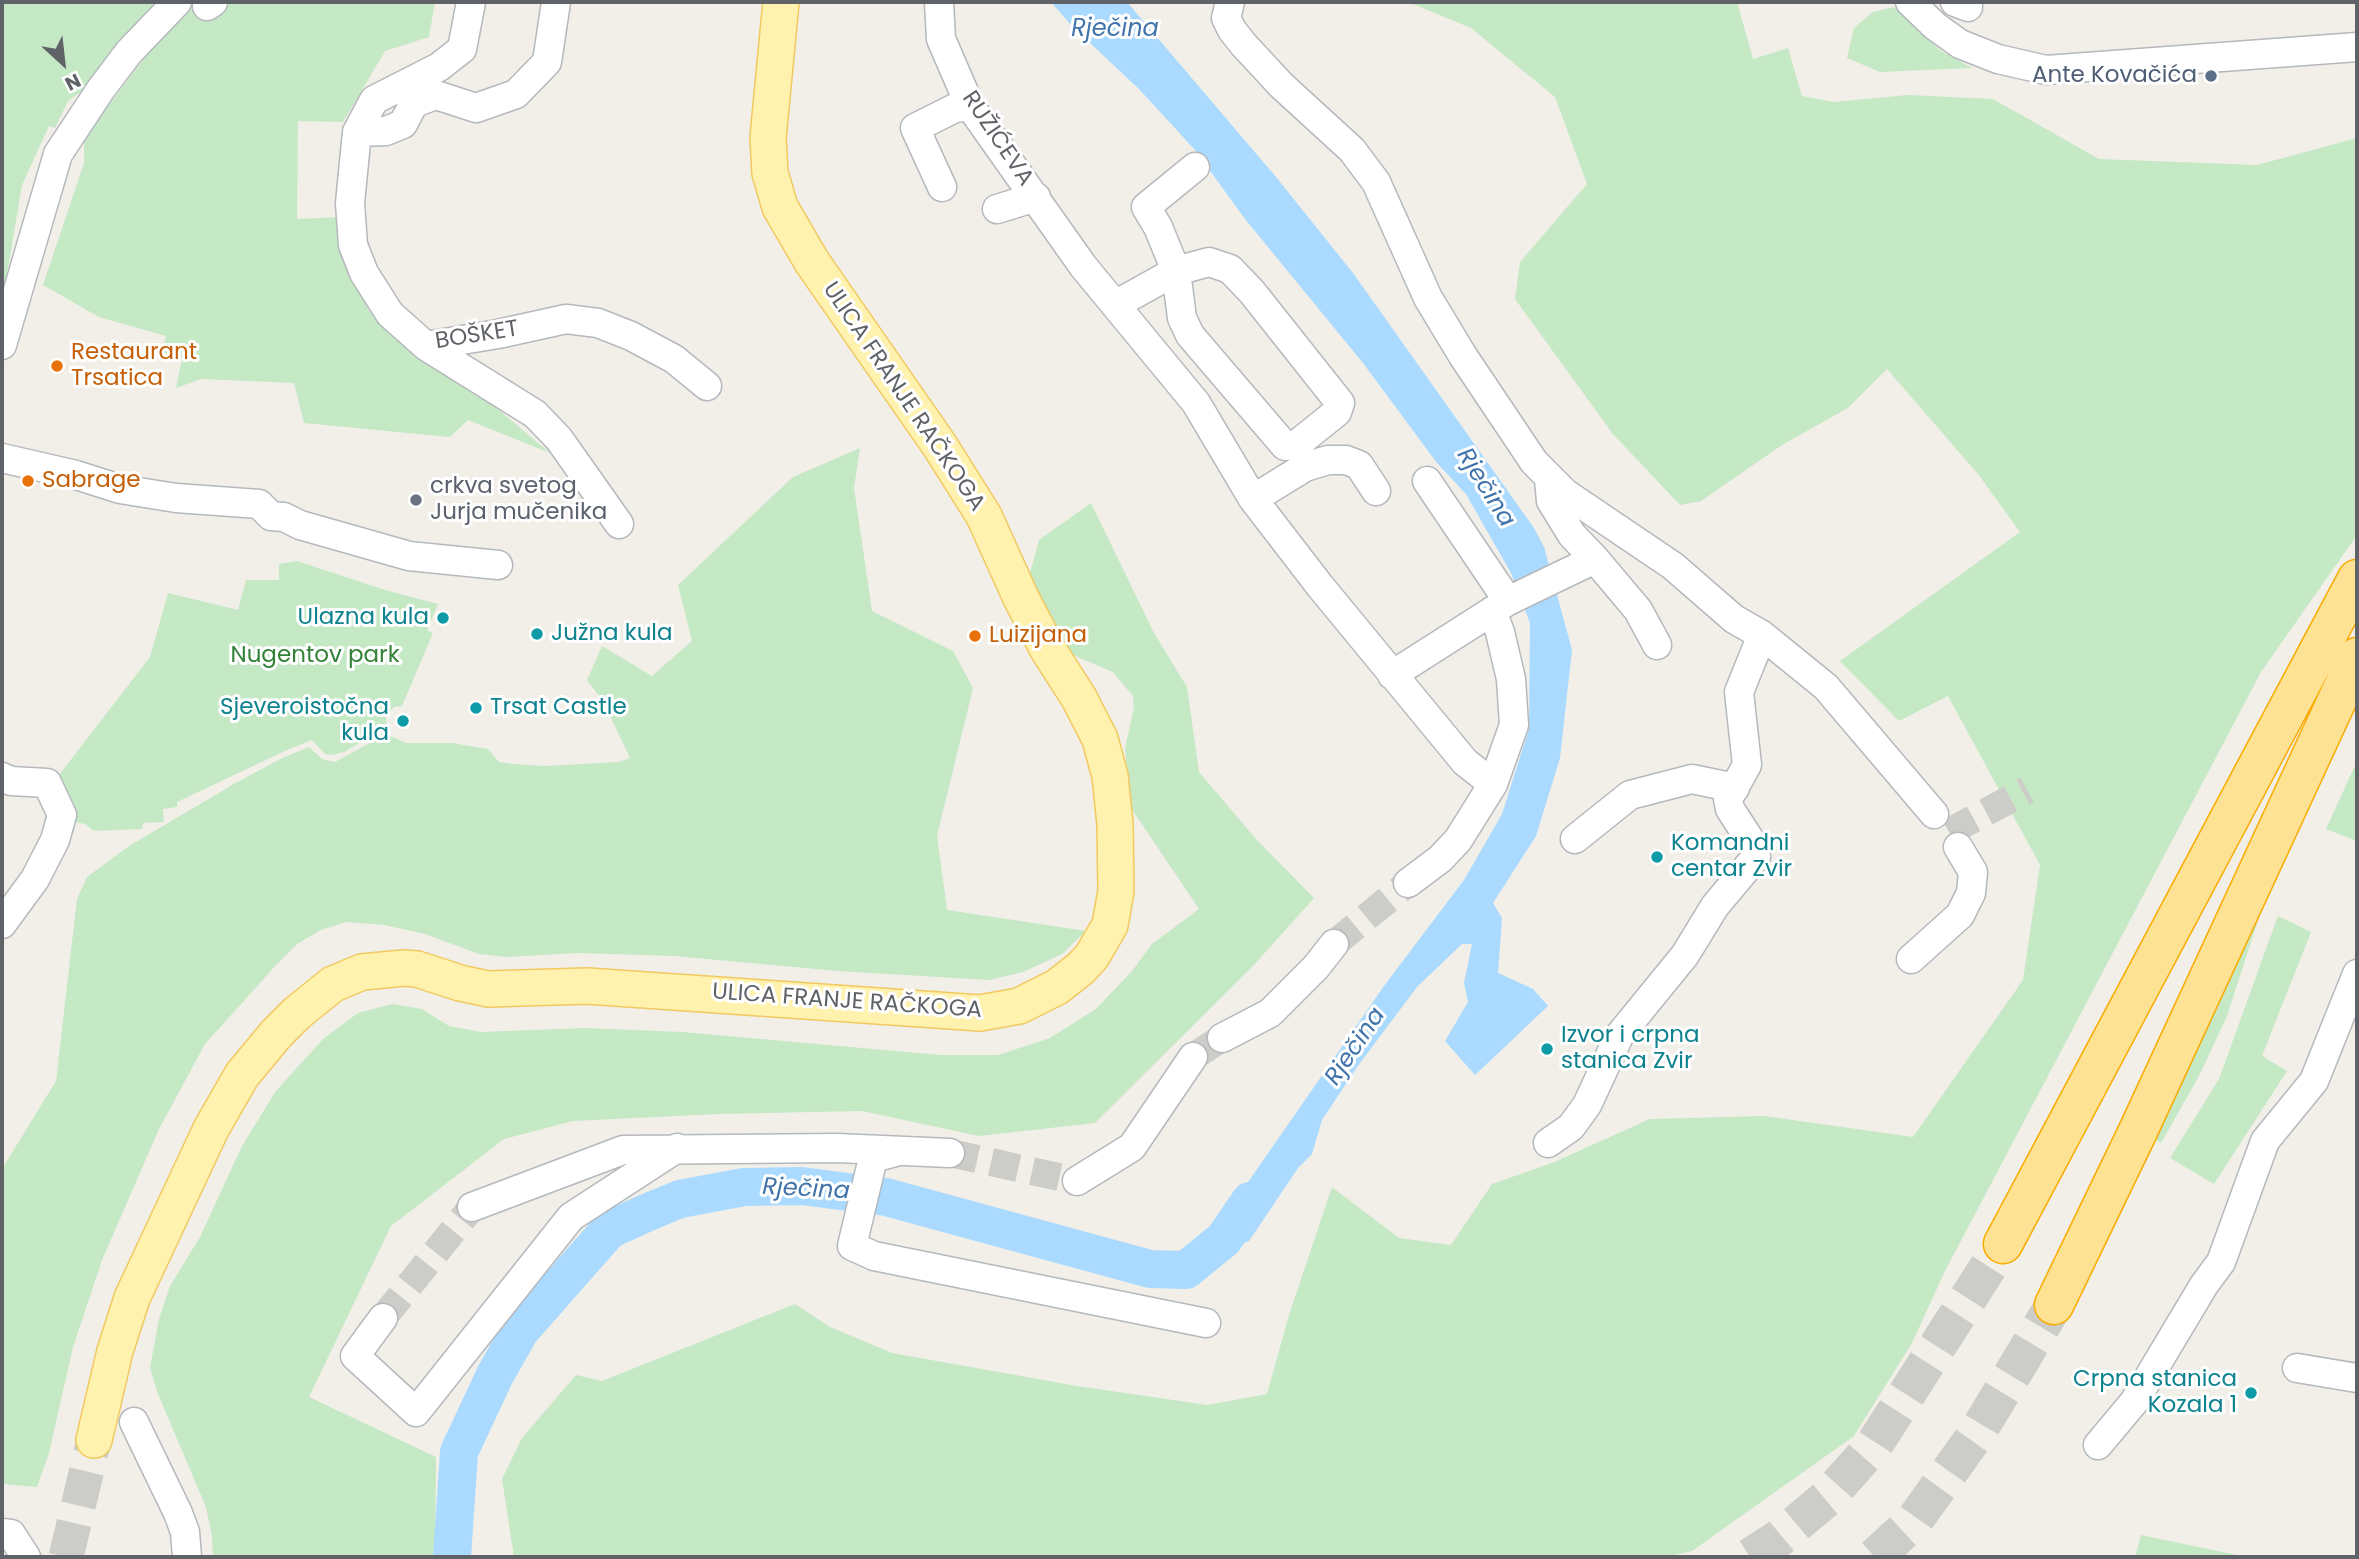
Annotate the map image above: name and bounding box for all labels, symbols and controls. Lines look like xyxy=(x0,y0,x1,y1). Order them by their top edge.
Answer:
water label: Rječina xyxy=(1071,16,1159,44)
north arrow xyxy=(28,28,98,98)
place label: Ante Kovačića xyxy=(2032,62,2197,90)
text: N xyxy=(60,67,85,97)
marker: Ante Kovačića xyxy=(2203,68,2219,84)
street label: RUŽIĆEVA xyxy=(955,86,1039,192)
street label: ULICA FRANJE RAČKOGA xyxy=(816,277,990,517)
street label: BOŠKET xyxy=(434,316,520,356)
place label: Restaurant Trsatica xyxy=(71,339,197,393)
marker: Restaurant Trsatica xyxy=(49,358,65,374)
water label: Rječina xyxy=(1450,443,1520,533)
place label: Sabrage xyxy=(42,467,141,495)
marker: Sabrage xyxy=(20,473,36,489)
place label: crkva svetog Jurja mučenika xyxy=(430,473,607,527)
marker: crkva svetog Jurja mučenika xyxy=(408,492,424,508)
place label: Ulazna kula xyxy=(298,604,429,632)
marker: Ulazna kula xyxy=(435,610,451,626)
place label: Južna kula xyxy=(551,620,673,648)
place label: Luizijana xyxy=(989,622,1087,650)
marker: Južna kula xyxy=(529,626,545,642)
marker: Luizijana xyxy=(967,628,983,644)
park label: Nugentov park xyxy=(230,642,400,670)
place label: Sjeveroistočna kula xyxy=(220,694,389,748)
place label: Trsat Castle xyxy=(490,694,627,722)
marker: Trsat Castle xyxy=(468,700,484,716)
marker: Sjeveroistočna kula xyxy=(395,713,411,729)
place label: Komandni centar Zvir xyxy=(1671,830,1792,884)
marker: Komandni centar Zvir xyxy=(1649,849,1665,865)
street label: ULICA FRANJE RAČKOGA xyxy=(711,979,983,1025)
water label: Rječina xyxy=(1320,1003,1392,1091)
place label: Izvor i crpna stanica Zvir xyxy=(1561,1022,1700,1076)
marker: Izvor i crpna stanica Zvir xyxy=(1539,1041,1555,1057)
water label: Rječina xyxy=(762,1173,850,1207)
place label: Crpna stanica Kozala 1 xyxy=(2073,1366,2237,1420)
marker: Crpna stanica Kozala 1 xyxy=(2243,1385,2259,1401)

